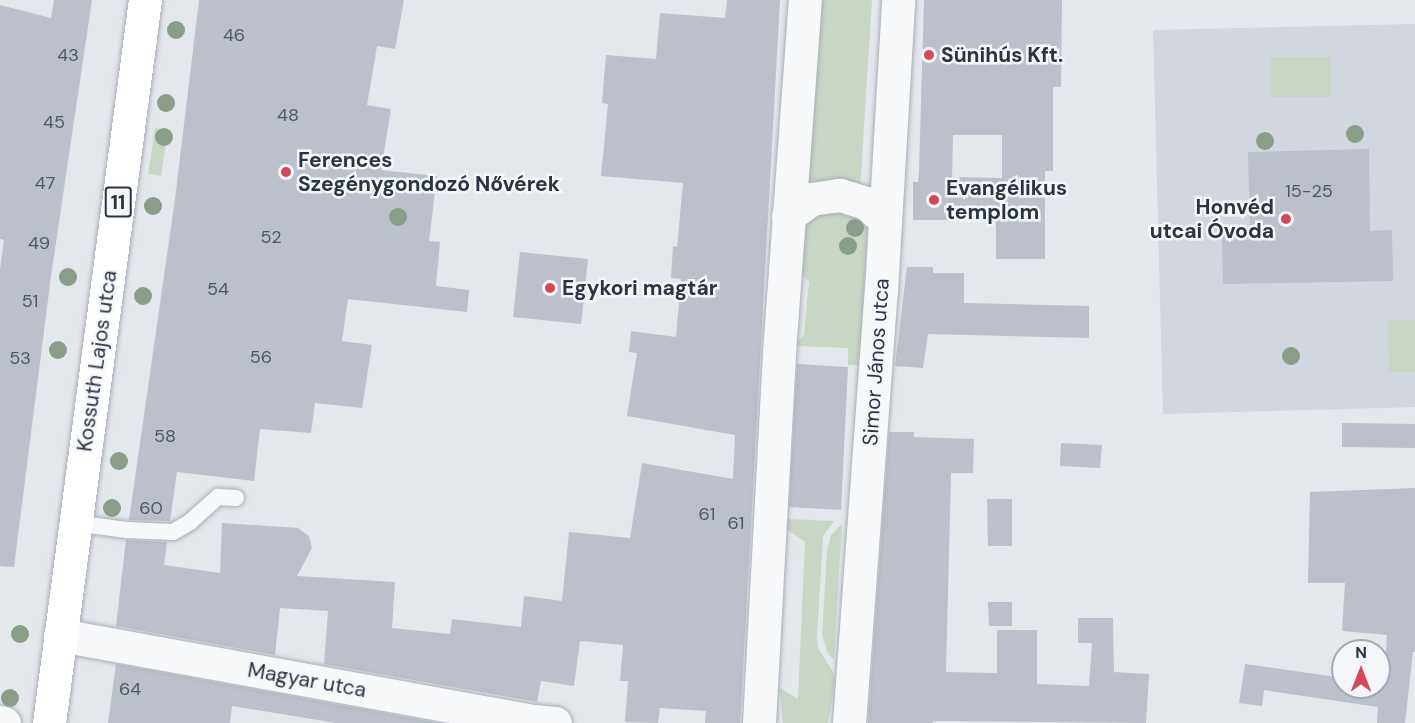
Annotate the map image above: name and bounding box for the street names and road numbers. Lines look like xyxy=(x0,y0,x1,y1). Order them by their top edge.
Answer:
road number: 11 xyxy=(104,185,132,219)
street label: Kossuth Lajos utca xyxy=(72,269,122,453)
street label: Simor János utca xyxy=(858,277,894,447)
street label: Magyar utca xyxy=(246,657,368,703)

